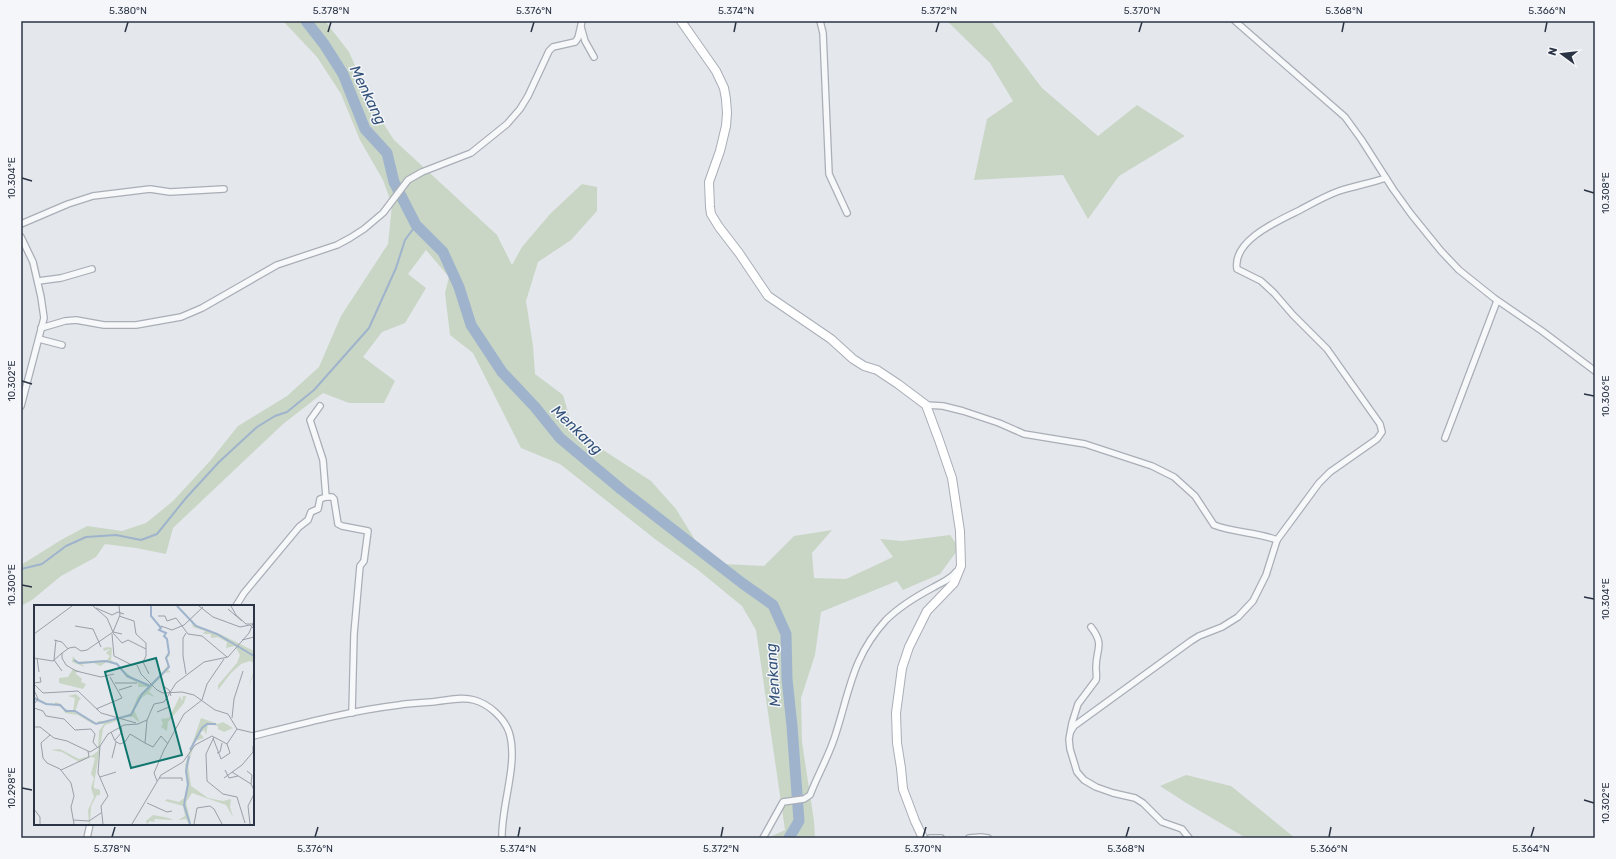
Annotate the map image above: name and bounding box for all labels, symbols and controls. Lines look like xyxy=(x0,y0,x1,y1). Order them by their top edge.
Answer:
text: 5.380°N xyxy=(109,5,147,17)
text: 5.378°N xyxy=(313,5,349,17)
text: 5.376°N xyxy=(516,5,552,17)
text: 5.374°N xyxy=(718,5,754,17)
text: 5.372°N xyxy=(921,5,957,17)
text: 5.370°N xyxy=(1124,5,1160,17)
text: 5.368°N xyxy=(1325,5,1363,17)
text: 5.366°N xyxy=(1528,5,1566,17)
north arrow xyxy=(1542,34,1582,74)
text: N xyxy=(1546,46,1560,57)
water label: Menkang xyxy=(346,62,390,128)
text: 10.304°E xyxy=(6,157,18,199)
text: 10.308°E xyxy=(1600,172,1612,214)
text: 10.302°E xyxy=(6,360,18,402)
text: 10.306°E xyxy=(1600,375,1612,417)
water label: Menkang xyxy=(548,401,606,459)
text: 10.300°E xyxy=(6,564,18,606)
text: 10.304°E xyxy=(1600,578,1612,620)
inset map xyxy=(34,605,254,825)
water label: Menkang xyxy=(762,642,784,708)
text: 10.298°E xyxy=(6,767,18,809)
text: 10.302°E xyxy=(1600,782,1612,824)
text: 5.378°N xyxy=(94,843,130,855)
text: 5.376°N xyxy=(297,843,333,855)
text: 5.374°N xyxy=(500,843,536,855)
text: 5.372°N xyxy=(703,843,739,855)
text: 5.370°N xyxy=(905,843,941,855)
text: 5.368°N xyxy=(1107,843,1145,855)
text: 5.366°N xyxy=(1310,843,1348,855)
text: 5.364°N xyxy=(1512,843,1550,855)

